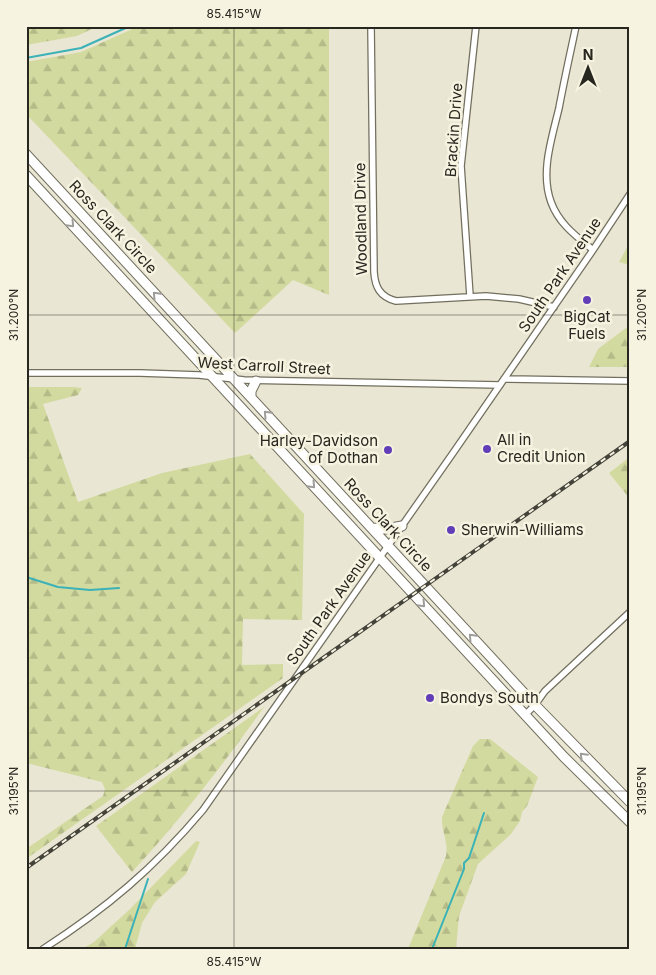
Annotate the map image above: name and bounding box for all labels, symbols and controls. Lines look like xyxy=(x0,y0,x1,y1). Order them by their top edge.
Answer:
text: 85.415°W xyxy=(207,6,262,21)
north arrow xyxy=(564,42,614,92)
text: N xyxy=(583,46,593,63)
street label: Brackin Drive xyxy=(441,82,466,178)
street label: Woodland Drive xyxy=(350,162,371,276)
street label: Ross Clark Circle xyxy=(65,176,161,277)
street label: South Park Avenue xyxy=(514,214,605,336)
one-way arrow xyxy=(65,218,74,227)
text: 31.200°N xyxy=(6,289,21,341)
text: 31.200°N xyxy=(634,289,649,341)
one-way arrow xyxy=(153,291,162,300)
marker: BigCat Fuels xyxy=(581,294,593,306)
place label: BigCat Fuels xyxy=(564,307,611,343)
street label: West Carroll Street xyxy=(197,353,331,378)
one-way arrow xyxy=(264,411,273,420)
place label: All in Credit Union xyxy=(497,430,586,466)
place label: Harley-Davidson of Dothan xyxy=(260,431,378,467)
marker: All in Credit Union xyxy=(481,443,493,455)
marker: Harley-Davidson of Dothan xyxy=(382,444,394,456)
street label: Ross Clark Circle xyxy=(340,474,436,575)
one-way arrow xyxy=(306,479,315,488)
place label: Sherwin-Williams xyxy=(461,520,584,539)
marker: Sherwin-Williams xyxy=(445,524,457,536)
street label: South Park Avenue xyxy=(282,547,375,668)
one-way arrow xyxy=(416,599,425,608)
one-way arrow xyxy=(469,633,478,642)
place label: Bondys South xyxy=(440,688,539,707)
marker: Bondys South xyxy=(424,692,436,704)
one-way arrow xyxy=(579,752,588,761)
text: 31.195°N xyxy=(6,767,21,815)
text: 31.195°N xyxy=(634,767,649,815)
text: 85.415°W xyxy=(207,954,262,969)

